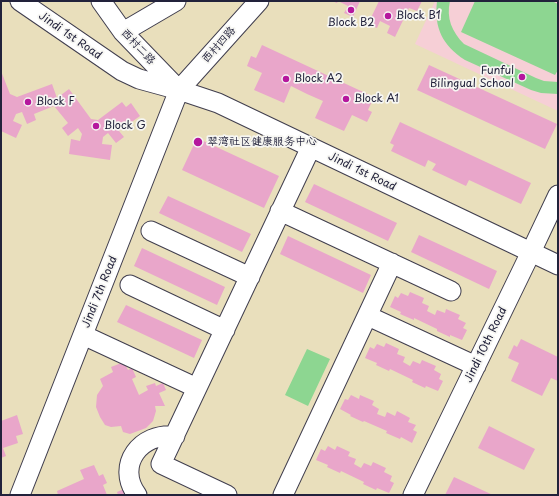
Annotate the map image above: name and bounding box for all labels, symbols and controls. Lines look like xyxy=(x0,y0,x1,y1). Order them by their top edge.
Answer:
marker: Block B2 xyxy=(346,5,356,15)
street label: Jindi 1st Road xyxy=(36,9,104,63)
place label: Block B1 xyxy=(396,9,441,23)
marker: Block B1 xyxy=(383,11,393,21)
place label: Block B2 xyxy=(328,16,374,30)
street label: 西村四路 xyxy=(199,24,239,66)
street label: 西村二路 xyxy=(118,26,158,68)
place label: Funful Bilingual School xyxy=(430,64,514,90)
place label: Block A2 xyxy=(294,72,343,86)
marker: Funful Bilingual School xyxy=(517,72,527,82)
marker: Block A2 xyxy=(281,74,291,84)
place label: Block A1 xyxy=(354,92,399,106)
marker: Block A1 xyxy=(341,94,351,104)
place label: Block F xyxy=(36,95,75,109)
marker: Block F xyxy=(23,97,33,107)
place label: Block G xyxy=(104,119,146,133)
marker: Block G xyxy=(91,121,101,131)
place label: 翠湾社区健康服务中心 xyxy=(207,135,317,149)
marker: 翠湾社区健康服务中心 xyxy=(192,136,204,148)
street label: Jindi 1st Road xyxy=(326,150,398,194)
street label: Jindi 7th Road xyxy=(80,254,120,330)
street label: Jindi 10th Road xyxy=(462,305,510,385)

